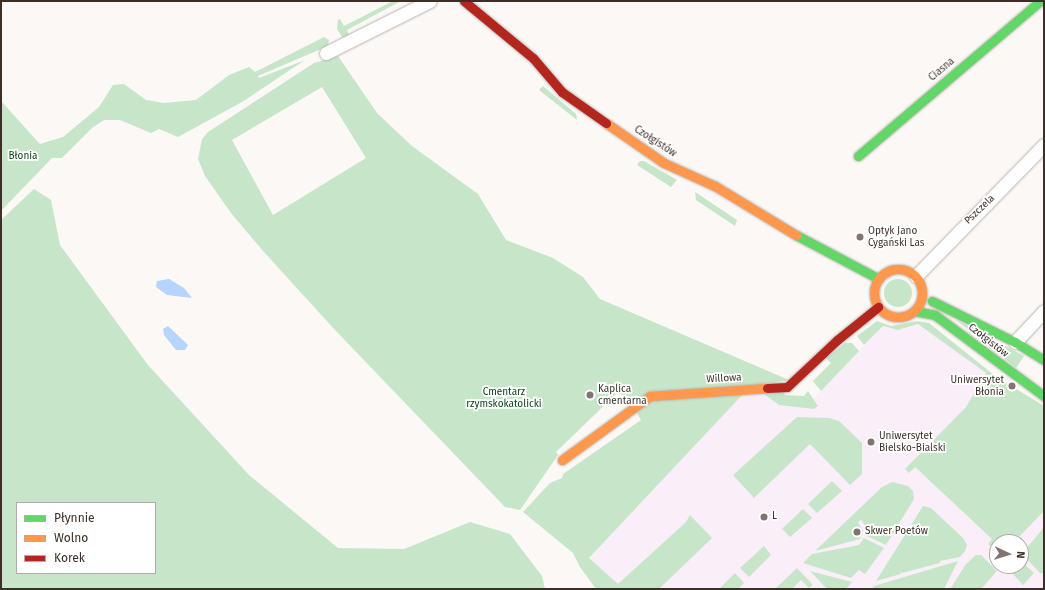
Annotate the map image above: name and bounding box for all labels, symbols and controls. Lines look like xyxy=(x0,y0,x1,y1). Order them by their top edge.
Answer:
street label: Ciasna xyxy=(927,56,957,84)
street label: Czołgistów xyxy=(632,124,678,160)
park label: Błonia xyxy=(8,151,38,163)
street label: Pszczela xyxy=(962,193,998,227)
place label: Optyk Jano Cygański Las xyxy=(868,225,924,248)
marker: Optyk Jano Cygański Las xyxy=(855,232,865,242)
street label: Czołgistów xyxy=(965,322,1011,360)
street label: Willowa xyxy=(706,372,742,386)
place label: Uniwersytet Błonia xyxy=(950,374,1004,398)
marker: Uniwersytet Błonia xyxy=(1007,381,1017,391)
place label: Kaplica cmentarna xyxy=(598,383,647,406)
park label: Cmentarz rzymskokatolicki xyxy=(466,386,542,410)
marker: Kaplica cmentarna xyxy=(585,390,595,400)
place label: Uniwersytet Bielsko-Bialski xyxy=(879,430,946,454)
marker: Uniwersytet Bielsko-Bialski xyxy=(866,437,876,447)
legend xyxy=(16,502,156,574)
text: Płynnie xyxy=(54,511,95,525)
place label: L xyxy=(772,511,777,523)
marker: L xyxy=(759,512,769,522)
place label: Skwer Poetów xyxy=(865,526,928,538)
marker: Skwer Poetów xyxy=(852,527,862,537)
text: Wolno xyxy=(54,531,88,545)
north arrow xyxy=(989,534,1029,574)
text: Korek xyxy=(54,551,85,565)
text: N xyxy=(1014,551,1027,559)

